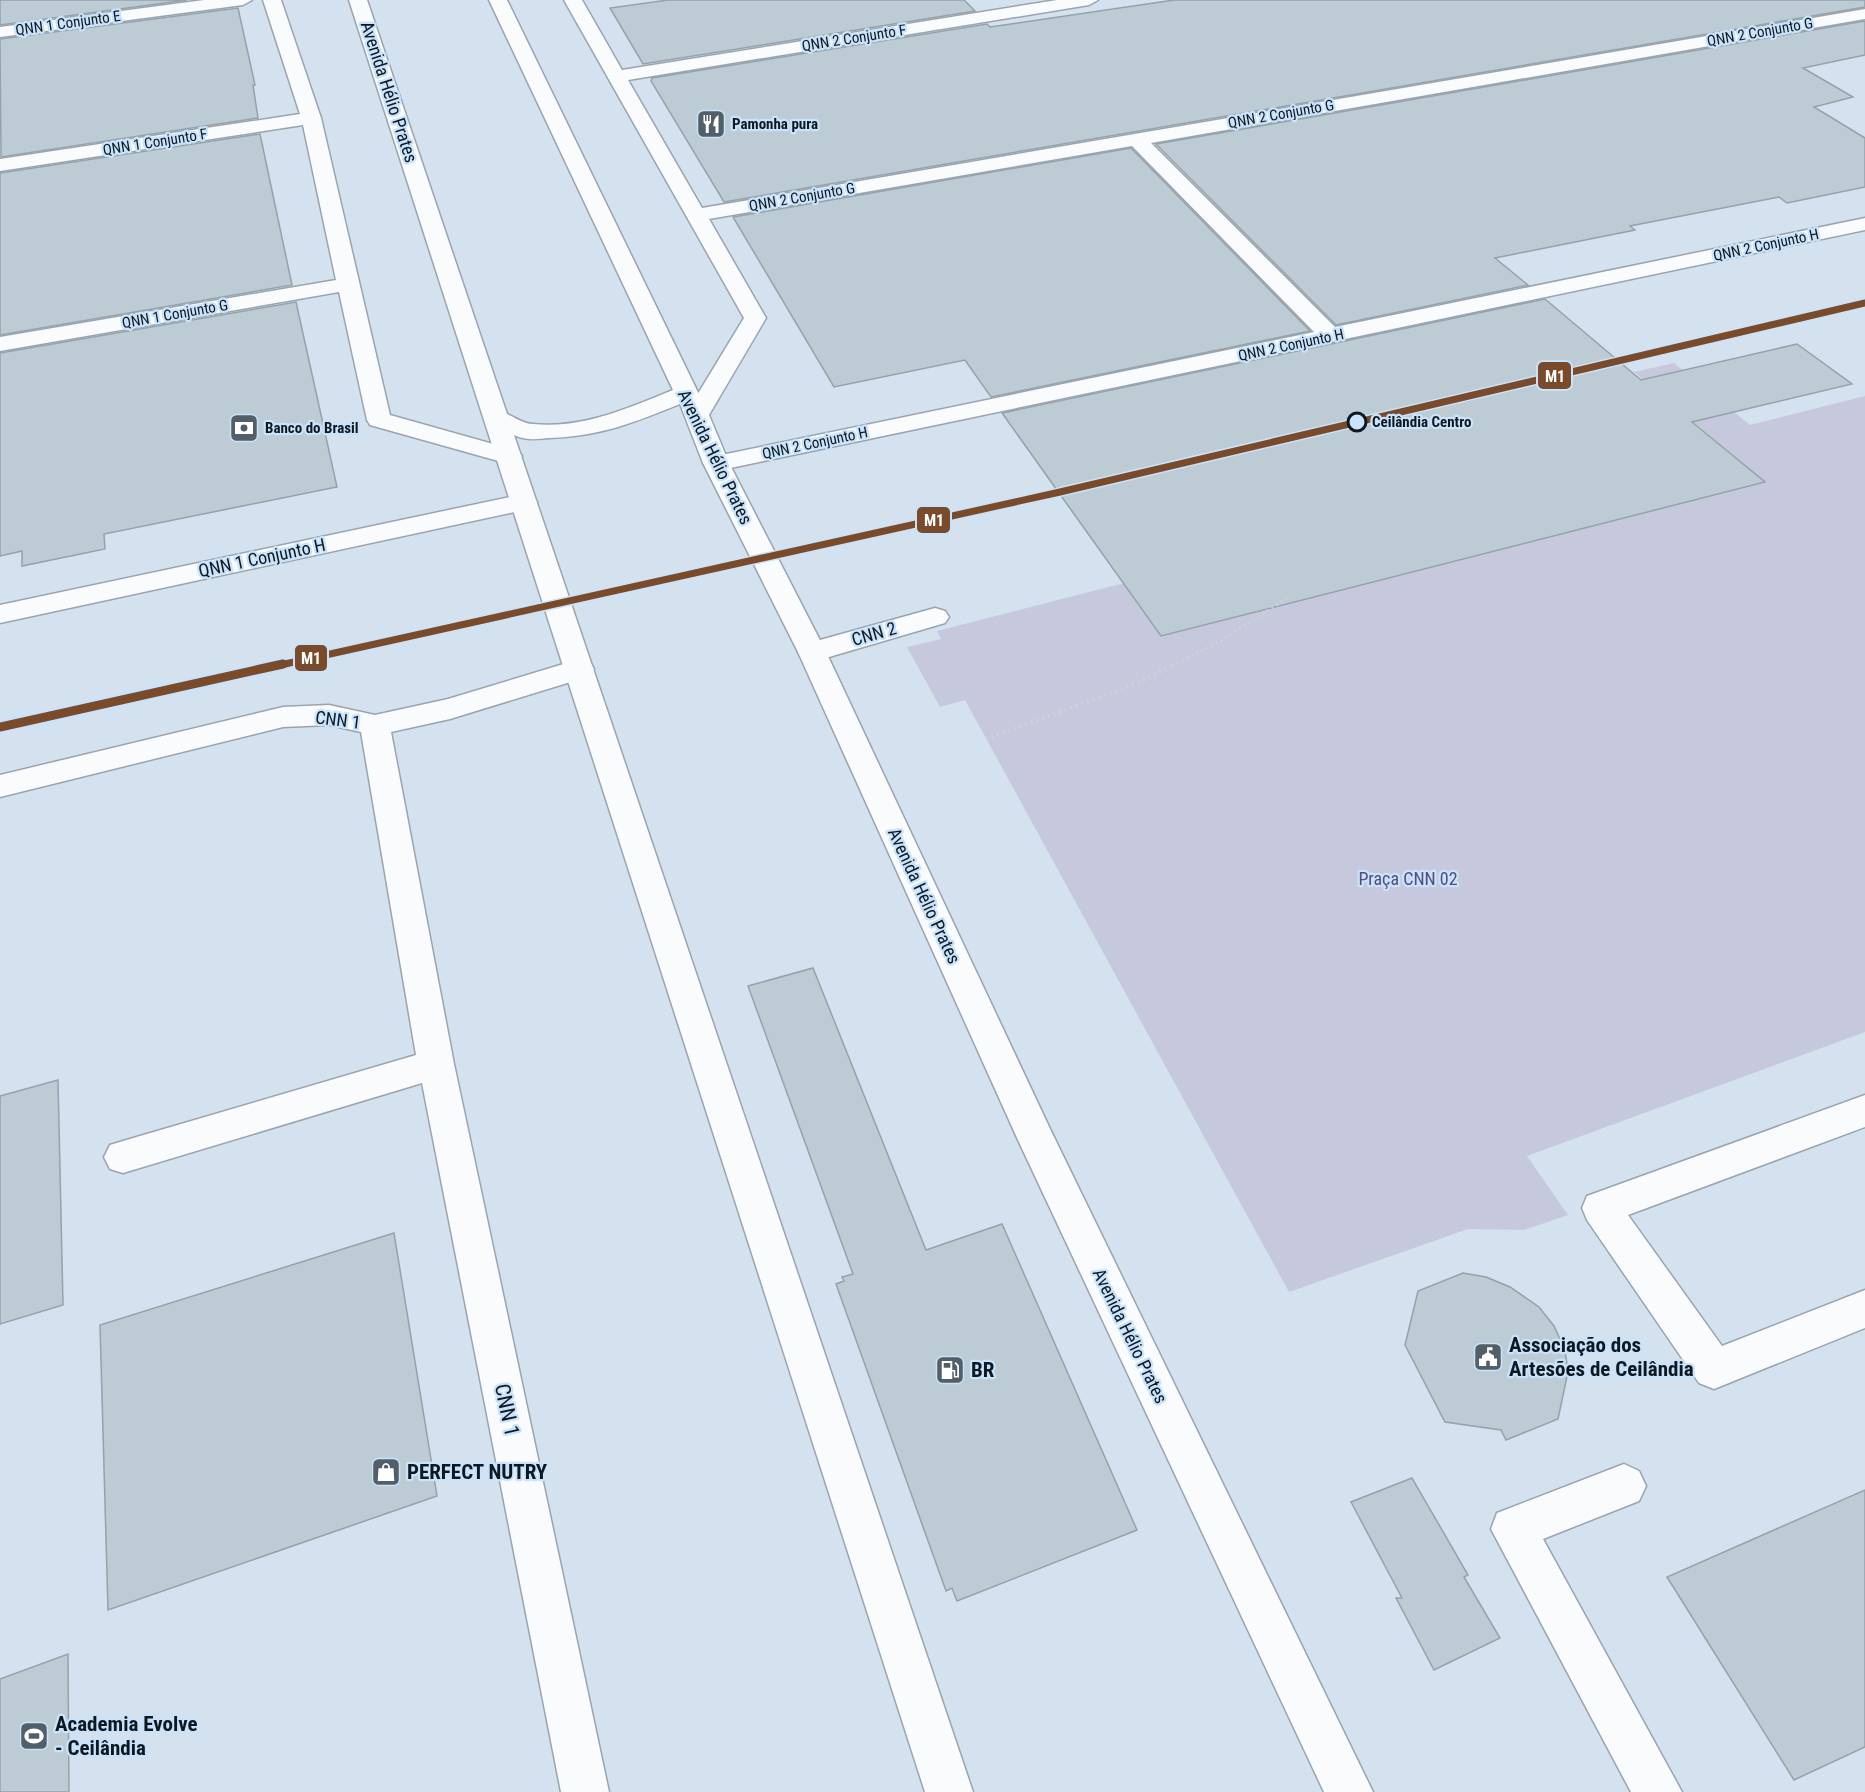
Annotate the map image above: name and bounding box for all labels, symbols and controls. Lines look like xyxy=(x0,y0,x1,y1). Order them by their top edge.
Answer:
street label: QNN 1 Conjunto E xyxy=(14,7,122,39)
street label: QNN 2 Conjunto G xyxy=(1706,14,1814,50)
street label: Avenida Hélio Prates xyxy=(357,19,422,165)
street label: QNN 2 Conjunto F xyxy=(800,21,908,55)
street label: QNN 2 Conjunto G xyxy=(1227,96,1335,132)
restaurant icon: Pamonha pura xyxy=(695,108,727,140)
place label: Pamonha pura xyxy=(732,115,818,133)
street label: QNN 1 Conjunto F xyxy=(101,125,209,159)
street label: QNN 2 Conjunto G xyxy=(748,179,856,215)
street label: QNN 2 Conjunto H xyxy=(1711,225,1821,265)
street label: QNN 1 Conjunto G xyxy=(121,296,229,332)
street label: QNN 2 Conjunto H xyxy=(1236,325,1346,365)
line badge: M1 xyxy=(1537,361,1572,390)
text: M1 xyxy=(1545,367,1565,386)
street label: Avenida Hélio Prates xyxy=(674,386,757,528)
bank icon: Banco do Brasil xyxy=(228,412,260,444)
marker: Ceilândia Centro xyxy=(1347,412,1367,432)
place label: Ceilândia Centro xyxy=(1372,413,1471,431)
place label: Banco do Brasil xyxy=(265,419,359,437)
street label: QNN 2 Conjunto H xyxy=(760,423,870,463)
line badge: M1 xyxy=(916,506,951,534)
text: M1 xyxy=(924,511,944,530)
street label: QNN 1 Conjunto H xyxy=(197,534,327,581)
street label: CNN 2 xyxy=(849,617,899,650)
line badge: M1 xyxy=(294,644,328,672)
text: M1 xyxy=(301,649,321,668)
street label: CNN 1 xyxy=(314,706,362,733)
street label: Avenida Hélio Prates xyxy=(884,825,965,967)
park label: Praça CNN 02 xyxy=(1358,868,1458,889)
street label: Avenida Hélio Prates xyxy=(1089,1265,1172,1407)
place label: Associação dos Artesões de Ceilândia xyxy=(1509,1333,1694,1381)
public building icon: Associação dos Artesões de Ceilândia xyxy=(1472,1341,1504,1373)
fuel station icon: BR xyxy=(934,1354,966,1386)
place label: BR xyxy=(971,1358,995,1382)
street label: CNN 1 xyxy=(490,1382,524,1438)
shop icon: PERFECT NUTRY xyxy=(370,1456,402,1488)
place label: PERFECT NUTRY xyxy=(407,1460,548,1484)
place label: Academia Evolve - Ceilândia xyxy=(55,1712,198,1760)
sports icon: Academia Evolve - Ceilândia xyxy=(18,1720,50,1752)

